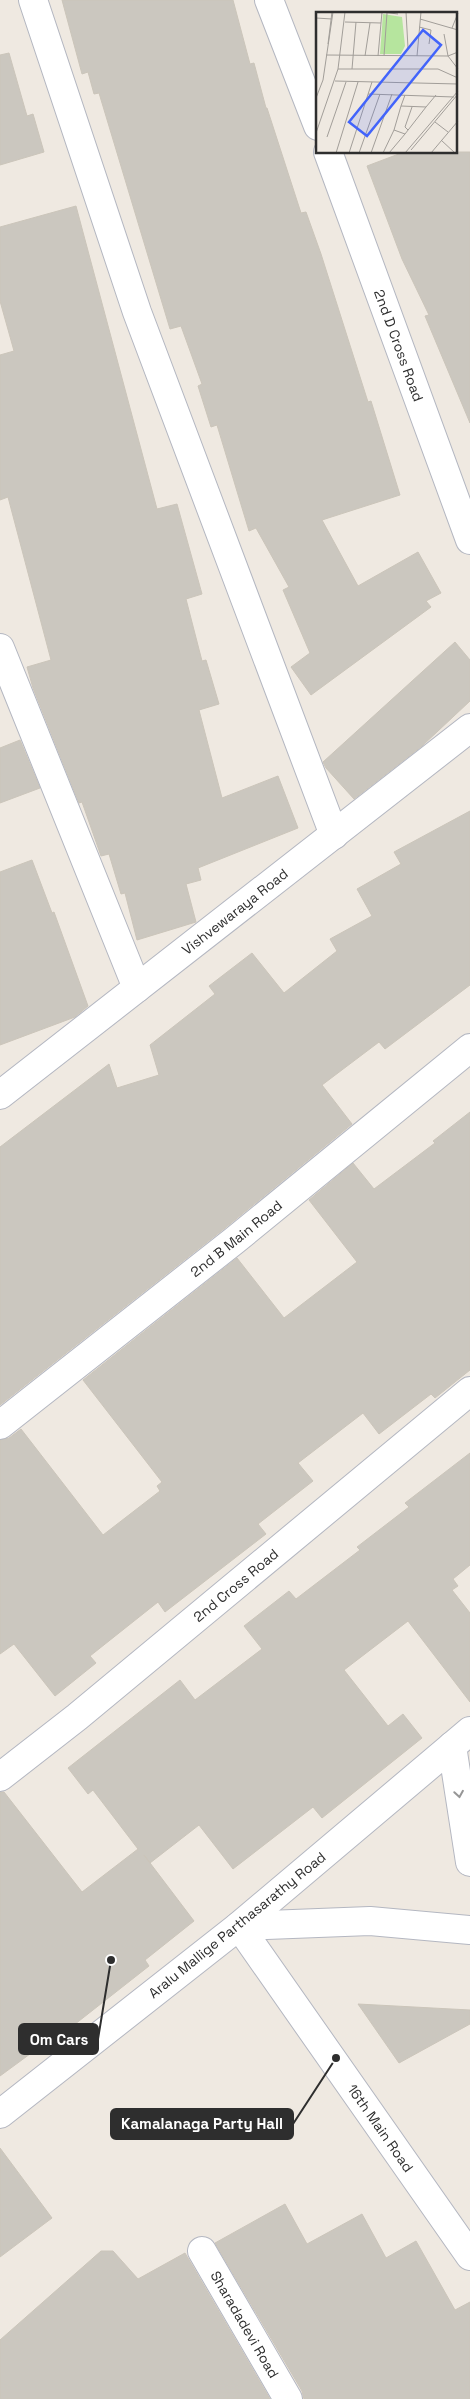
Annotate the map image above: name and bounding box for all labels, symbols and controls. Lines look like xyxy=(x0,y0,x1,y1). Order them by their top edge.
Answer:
inset map xyxy=(316,12,458,154)
street label: 2nd D Cross Road xyxy=(370,287,428,404)
street label: Vishvewaraya Road xyxy=(178,864,292,959)
street label: 2nd B Main Road xyxy=(187,1196,286,1281)
street label: 2nd Cross Road xyxy=(190,1545,282,1626)
one-way arrow xyxy=(454,1790,464,1798)
street label: Aralu Mallige Parthasarathy Road xyxy=(145,1848,329,2002)
callout: Om Cars xyxy=(19,2024,98,2054)
text: Om Cars xyxy=(30,2030,88,2049)
street label: 16th Main Road xyxy=(343,2081,417,2176)
callout: Kamalanaga Party Hall xyxy=(111,2109,293,2139)
text: Kamalanaga Party Hall xyxy=(121,2114,283,2133)
street label: Sharadadevi Road xyxy=(206,2268,283,2381)

